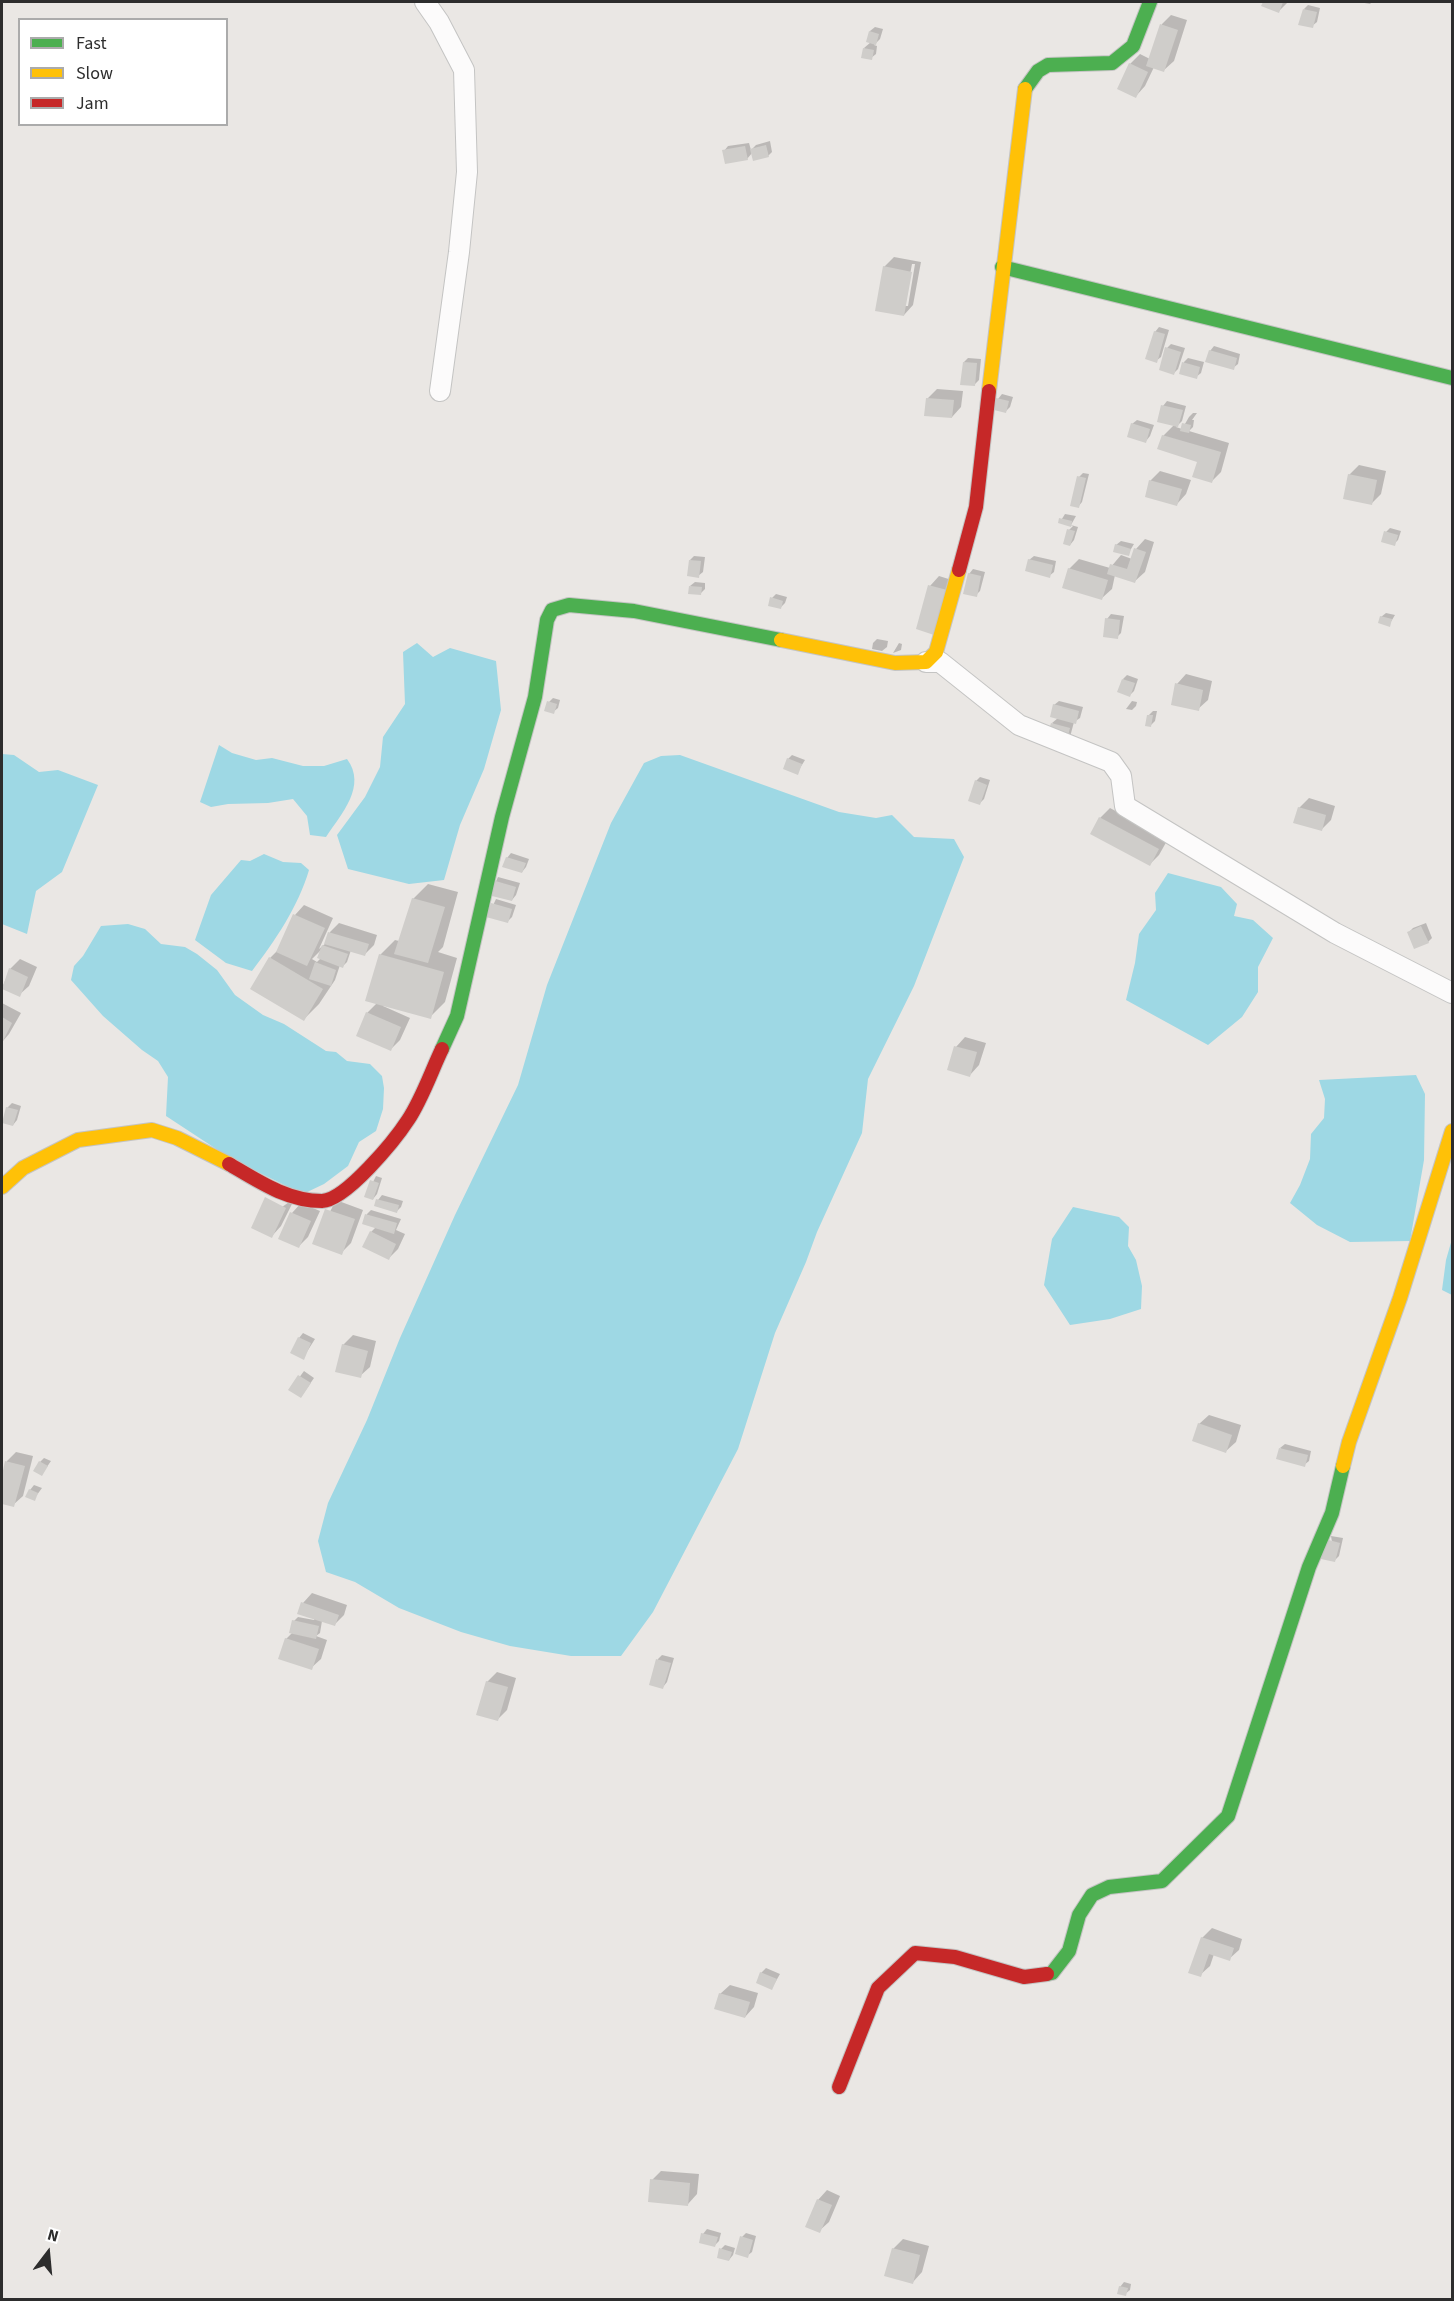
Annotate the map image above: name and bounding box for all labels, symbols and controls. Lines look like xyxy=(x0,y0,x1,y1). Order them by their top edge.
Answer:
legend xyxy=(18,18,228,126)
text: Fast xyxy=(76,31,107,56)
text: Slow xyxy=(76,61,113,86)
text: Jam xyxy=(76,91,109,116)
north arrow xyxy=(18,2223,78,2283)
text: N xyxy=(45,2224,61,2248)

